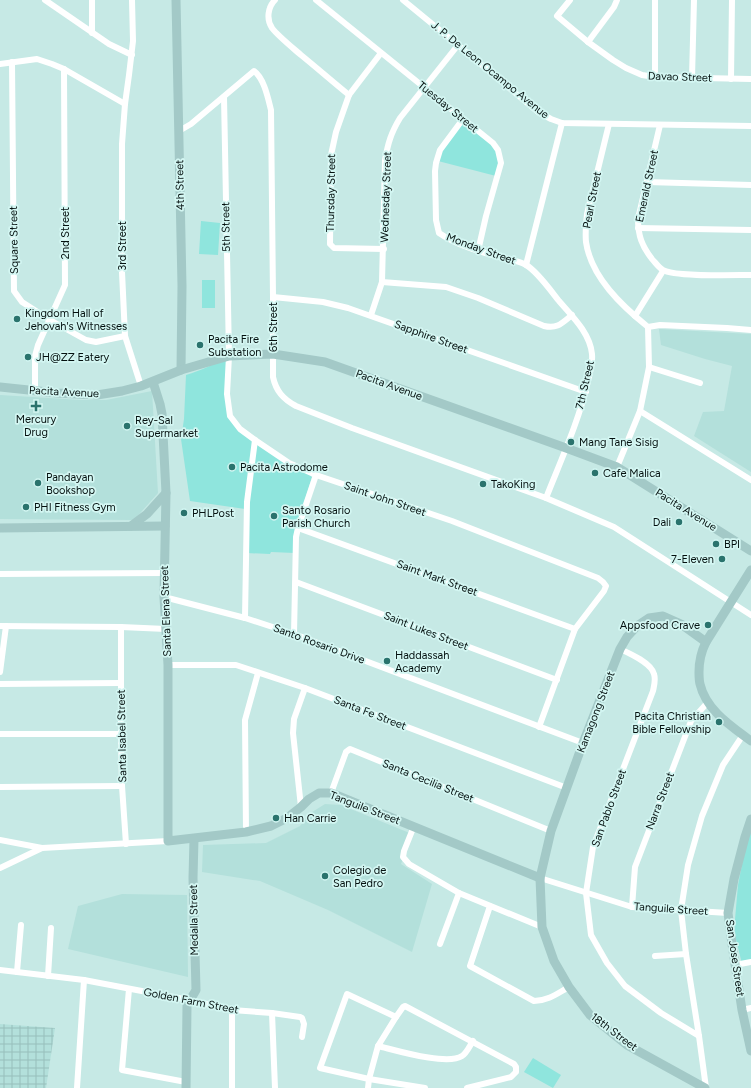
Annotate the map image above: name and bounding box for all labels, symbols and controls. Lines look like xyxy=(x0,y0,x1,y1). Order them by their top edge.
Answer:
street label: J. P. De Leon Ocampo Avenue xyxy=(429,19,551,121)
street label: Davao Street xyxy=(648,69,712,85)
street label: Tuesday Street xyxy=(415,79,481,135)
street label: Emerald Street xyxy=(633,149,661,223)
street label: Wednesday Street xyxy=(378,151,394,243)
street label: Thursday Street xyxy=(324,154,338,232)
street label: 4th Street xyxy=(173,160,187,210)
street label: Pearl Street xyxy=(580,171,604,229)
street label: 5th Street xyxy=(219,202,233,252)
street label: Square Street xyxy=(7,206,21,274)
street label: 2nd Street xyxy=(59,207,72,259)
street label: 3rd Street xyxy=(116,221,129,271)
street label: Monday Street xyxy=(444,230,518,268)
street label: 6th Street xyxy=(267,302,280,352)
place label: Kingdom Hall of Jehovah's Witnesses xyxy=(25,307,127,333)
marker: Kingdom Hall of Jehovah's Witnesses xyxy=(12,314,22,324)
street label: Sapphire Street xyxy=(392,318,470,356)
place label: Pacita Fire Substation xyxy=(208,333,261,359)
marker: Pacita Fire Substation xyxy=(195,340,205,350)
place label: JH@ZZ Eatery xyxy=(36,351,110,364)
marker: JH@ZZ Eatery xyxy=(23,352,33,362)
street label: 7th Street xyxy=(573,359,597,411)
street label: Pacita Avenue xyxy=(354,367,424,403)
street label: Pacita Avenue xyxy=(29,384,99,400)
marker: Mercury Drug xyxy=(31,401,41,411)
place label: Mercury Drug xyxy=(16,413,57,439)
place label: Rey-Sal Supermarket xyxy=(135,414,198,440)
marker: Rey-Sal Supermarket xyxy=(122,421,132,431)
place label: Mang Tane Sisig xyxy=(579,436,659,449)
marker: Mang Tane Sisig xyxy=(566,437,576,447)
place label: Pacita Astrodome xyxy=(240,461,328,474)
marker: Pacita Astrodome xyxy=(227,462,237,472)
place label: Cafe Malica xyxy=(603,467,661,480)
marker: Cafe Malica xyxy=(590,468,600,478)
place label: Pandayan Bookshop xyxy=(46,471,95,497)
marker: Pandayan Bookshop xyxy=(33,478,43,488)
place label: TakoKing xyxy=(491,478,535,491)
street label: Saint John Street xyxy=(342,479,428,519)
marker: TakoKing xyxy=(478,479,488,489)
street label: Pacita Avenue xyxy=(653,486,719,534)
place label: PHI Fitness Gym xyxy=(34,501,116,514)
marker: PHI Fitness Gym xyxy=(21,502,31,512)
place label: Santo Rosario Parish Church xyxy=(282,504,350,530)
place label: PHLPost xyxy=(192,507,234,520)
marker: PHLPost xyxy=(179,508,189,518)
marker: Santo Rosario Parish Church xyxy=(269,511,279,521)
place label: Dali xyxy=(653,516,671,529)
marker: Dali xyxy=(674,517,684,527)
place label: BPI xyxy=(724,538,740,551)
marker: BPI xyxy=(711,539,721,549)
place label: 7-Eleven xyxy=(671,553,714,566)
marker: 7-Eleven xyxy=(717,554,727,564)
street label: Saint Mark Street xyxy=(395,557,479,599)
street label: Santa Elena Street xyxy=(158,565,174,657)
street label: Saint Lukes Street xyxy=(382,609,470,653)
place label: Appsfood Crave xyxy=(620,619,700,632)
marker: Appsfood Crave xyxy=(703,620,713,630)
street label: Santo Rosario Drive xyxy=(271,621,367,667)
place label: Haddassah Academy xyxy=(395,649,449,675)
marker: Haddassah Academy xyxy=(382,656,392,666)
street label: Kamagong Street xyxy=(574,669,618,755)
street label: Santa Isabel Street xyxy=(115,689,129,783)
street label: Santa Fe Street xyxy=(332,693,408,733)
place label: Pacita Christian Bible Fellowship xyxy=(632,710,711,736)
marker: Pacita Christian Bible Fellowship xyxy=(714,717,724,727)
street label: Santa Cecilia Street xyxy=(380,757,476,805)
street label: San Pablo Street xyxy=(589,767,629,849)
street label: Narra Street xyxy=(643,770,677,832)
street label: Tanguile Street xyxy=(328,789,402,827)
place label: Han Carrie xyxy=(284,812,336,825)
marker: Han Carrie xyxy=(271,813,281,823)
place label: Colegio de San Pedro xyxy=(333,864,386,890)
marker: Colegio de San Pedro xyxy=(320,871,330,881)
street label: Medalla Street xyxy=(187,884,201,956)
street label: Tanguile Street xyxy=(634,900,708,918)
street label: San Jose Street xyxy=(723,919,747,997)
street label: Golden Farm Street xyxy=(142,985,240,1017)
street label: 18th Street xyxy=(588,1010,640,1054)

